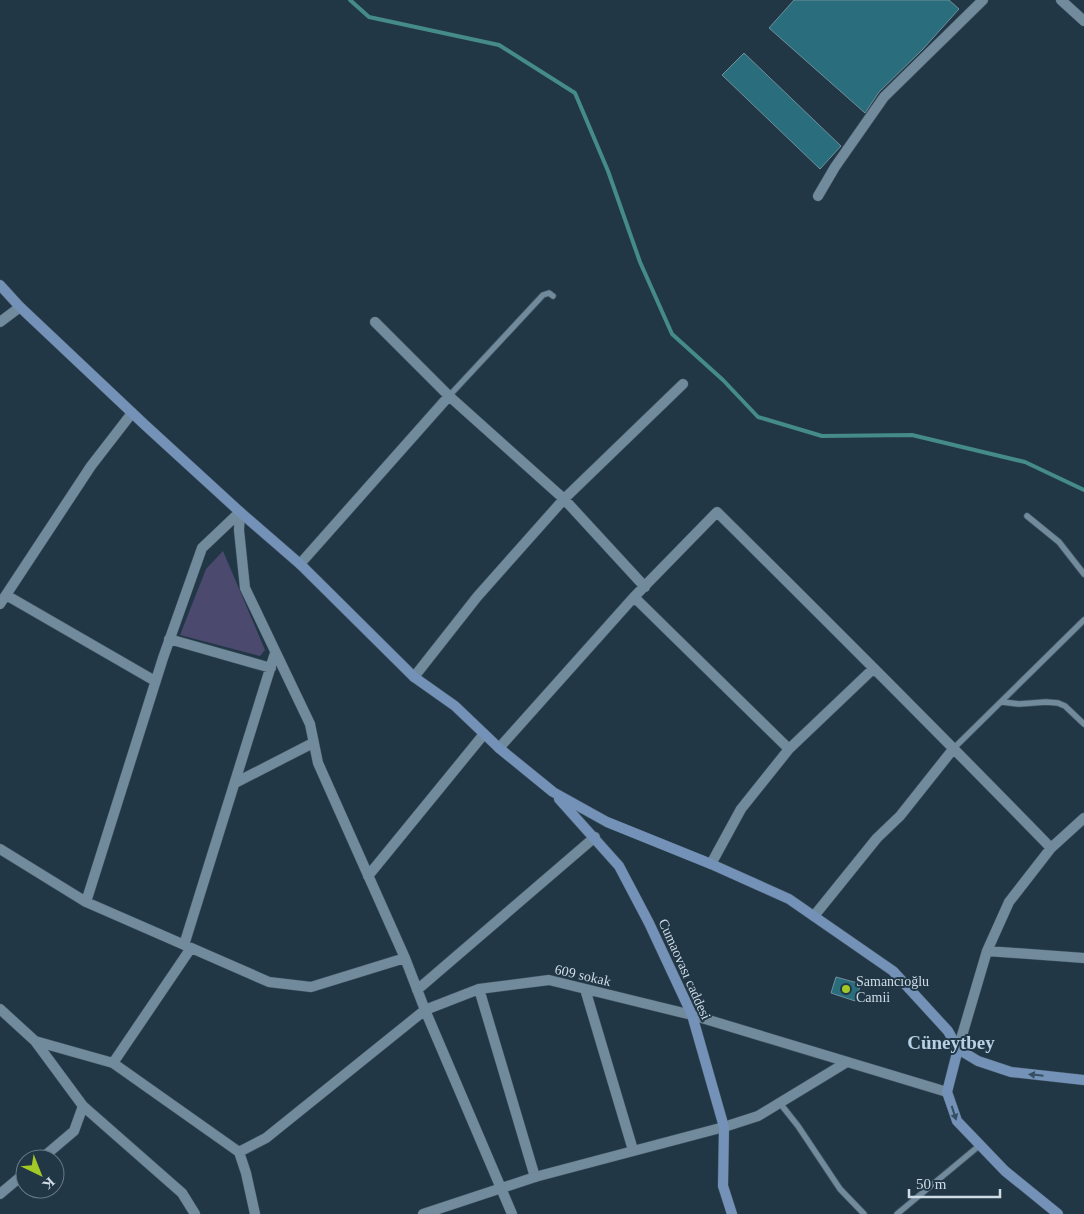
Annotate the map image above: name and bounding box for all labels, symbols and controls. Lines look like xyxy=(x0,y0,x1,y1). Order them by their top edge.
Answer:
street label: Cumaovası caddesi xyxy=(656,917,713,1022)
street label: 609 sokak xyxy=(553,962,612,989)
place label: Samancıoğlu Camii xyxy=(856,974,929,1005)
marker: Samancıoğlu Camii xyxy=(840,983,852,995)
district label: Cüneytbey xyxy=(907,1032,995,1053)
one-way arrow xyxy=(1027,1071,1043,1079)
one-way arrow xyxy=(951,1105,958,1120)
north arrow xyxy=(15,1149,65,1199)
scale bar xyxy=(909,1166,1000,1198)
text: K xyxy=(39,1174,58,1192)
text: 50 m xyxy=(916,1176,947,1192)

